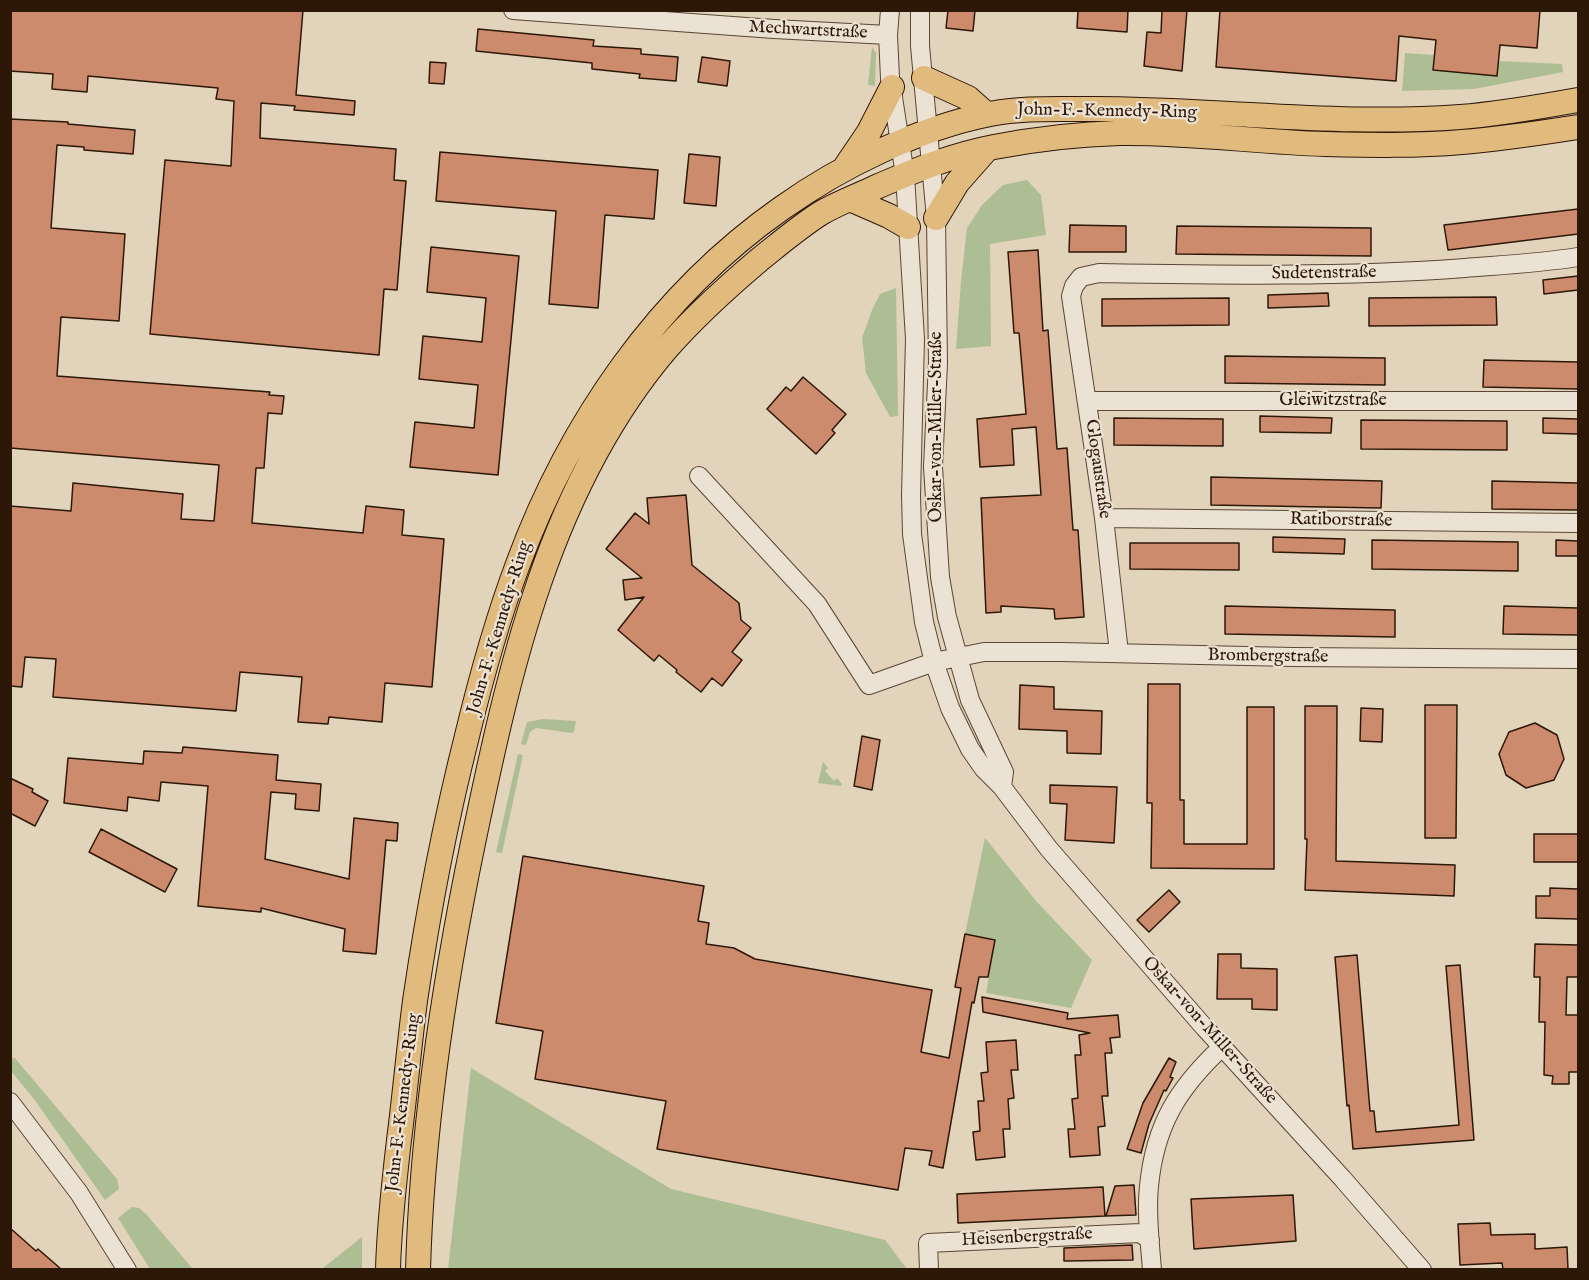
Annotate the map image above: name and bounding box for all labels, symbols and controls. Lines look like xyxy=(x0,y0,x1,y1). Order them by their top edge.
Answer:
street label: Mechwartstraße xyxy=(748,17,868,45)
street label: John-F.-Kennedy-Ring xyxy=(1017,100,1197,124)
street label: Sudetenstraße xyxy=(1271,262,1377,286)
street label: Oskar-von-Miller-Straße xyxy=(926,331,948,523)
street label: Gleiwitzstraße xyxy=(1279,390,1387,412)
street label: Glogaustraße xyxy=(1079,418,1115,520)
street label: Ratiborstraße xyxy=(1290,509,1392,533)
street label: John-F.-Kennedy-Ring xyxy=(463,539,537,717)
street label: Brombergstraße xyxy=(1207,645,1329,669)
street label: Oskar-von-Miller-Straße xyxy=(1137,953,1281,1109)
street label: John-F.-Kennedy-Ring xyxy=(382,1012,426,1194)
street label: Heisenbergstraße xyxy=(961,1224,1093,1252)

